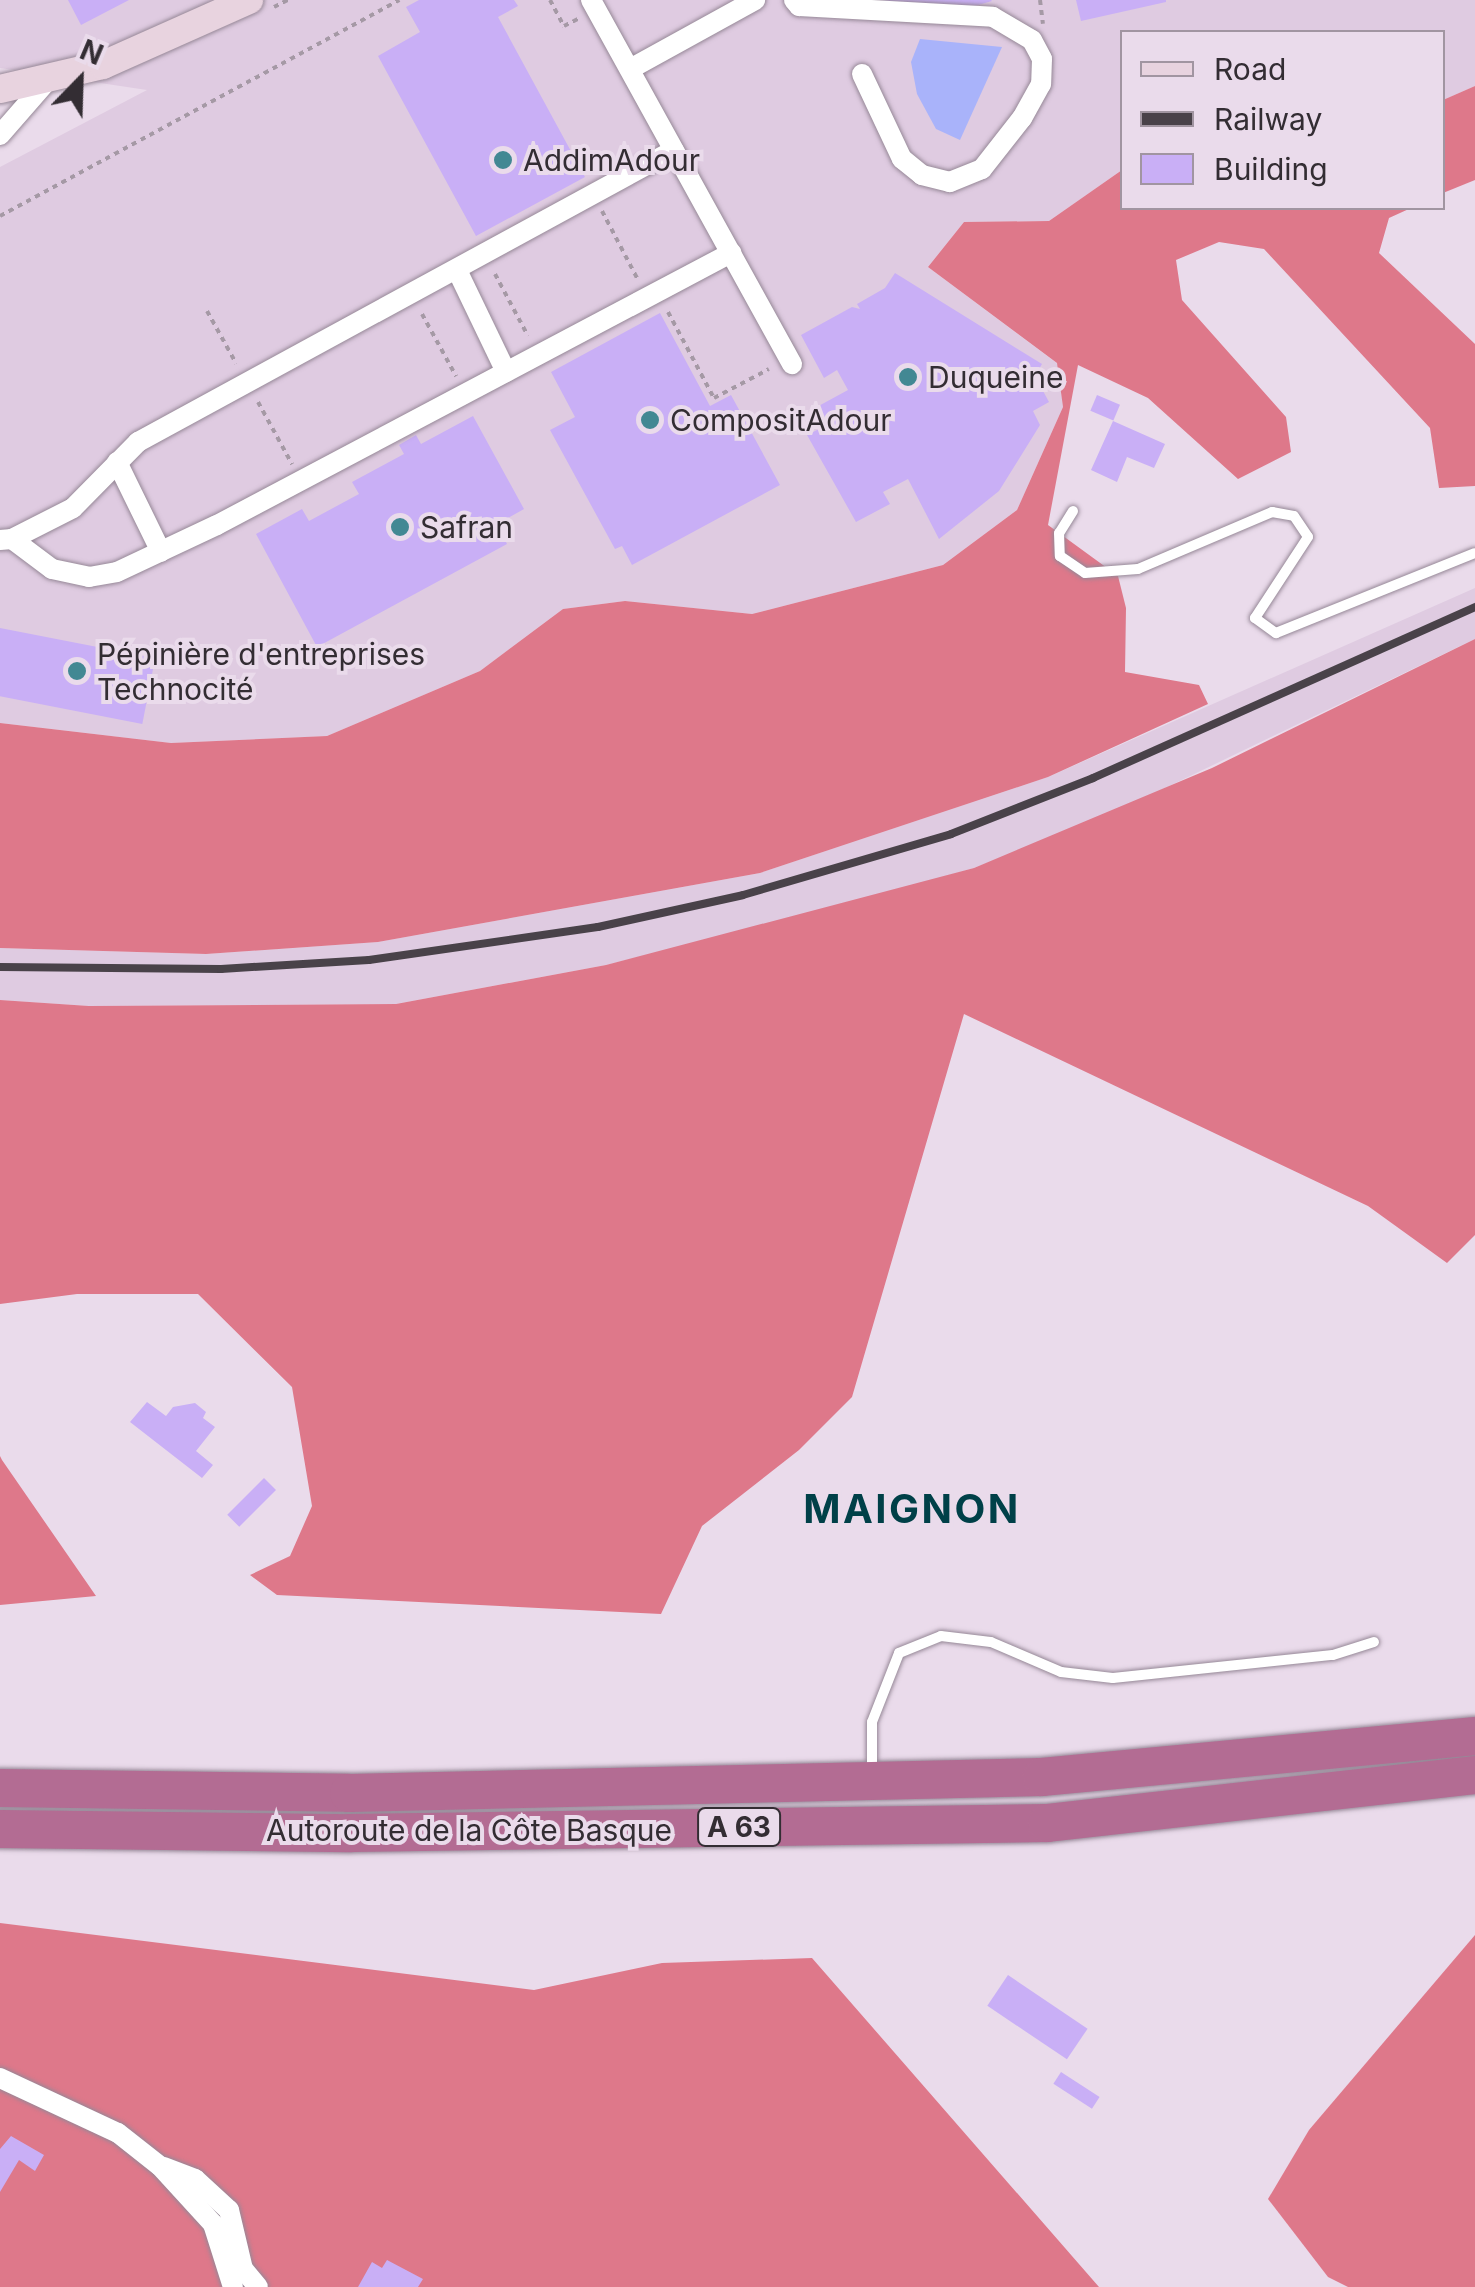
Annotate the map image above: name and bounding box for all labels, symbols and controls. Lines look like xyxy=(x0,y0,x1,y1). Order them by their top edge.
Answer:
north arrow xyxy=(30,30,130,130)
legend xyxy=(1120,30,1445,210)
text: N xyxy=(75,33,108,72)
text: Road xyxy=(1214,51,1286,87)
text: Railway xyxy=(1214,101,1322,137)
place label: AddimAdour xyxy=(523,142,700,178)
marker: AddimAdour xyxy=(492,149,514,171)
text: Building xyxy=(1214,151,1328,187)
place label: Duqueine xyxy=(928,359,1063,395)
marker: Duqueine xyxy=(897,366,919,388)
place label: CompositAdour xyxy=(670,402,892,438)
marker: CompositAdour xyxy=(639,409,661,431)
place label: Safran xyxy=(420,509,513,545)
marker: Safran xyxy=(389,516,411,538)
place label: Pépinière d'entreprises Technocité xyxy=(97,636,425,706)
marker: Pépinière d'entreprises Technocité xyxy=(66,660,88,682)
district label: MAIGNON xyxy=(803,1485,1021,1533)
road number: A 63 xyxy=(696,1804,782,1850)
street label: Autoroute de la Côte Basque xyxy=(266,1812,672,1848)

